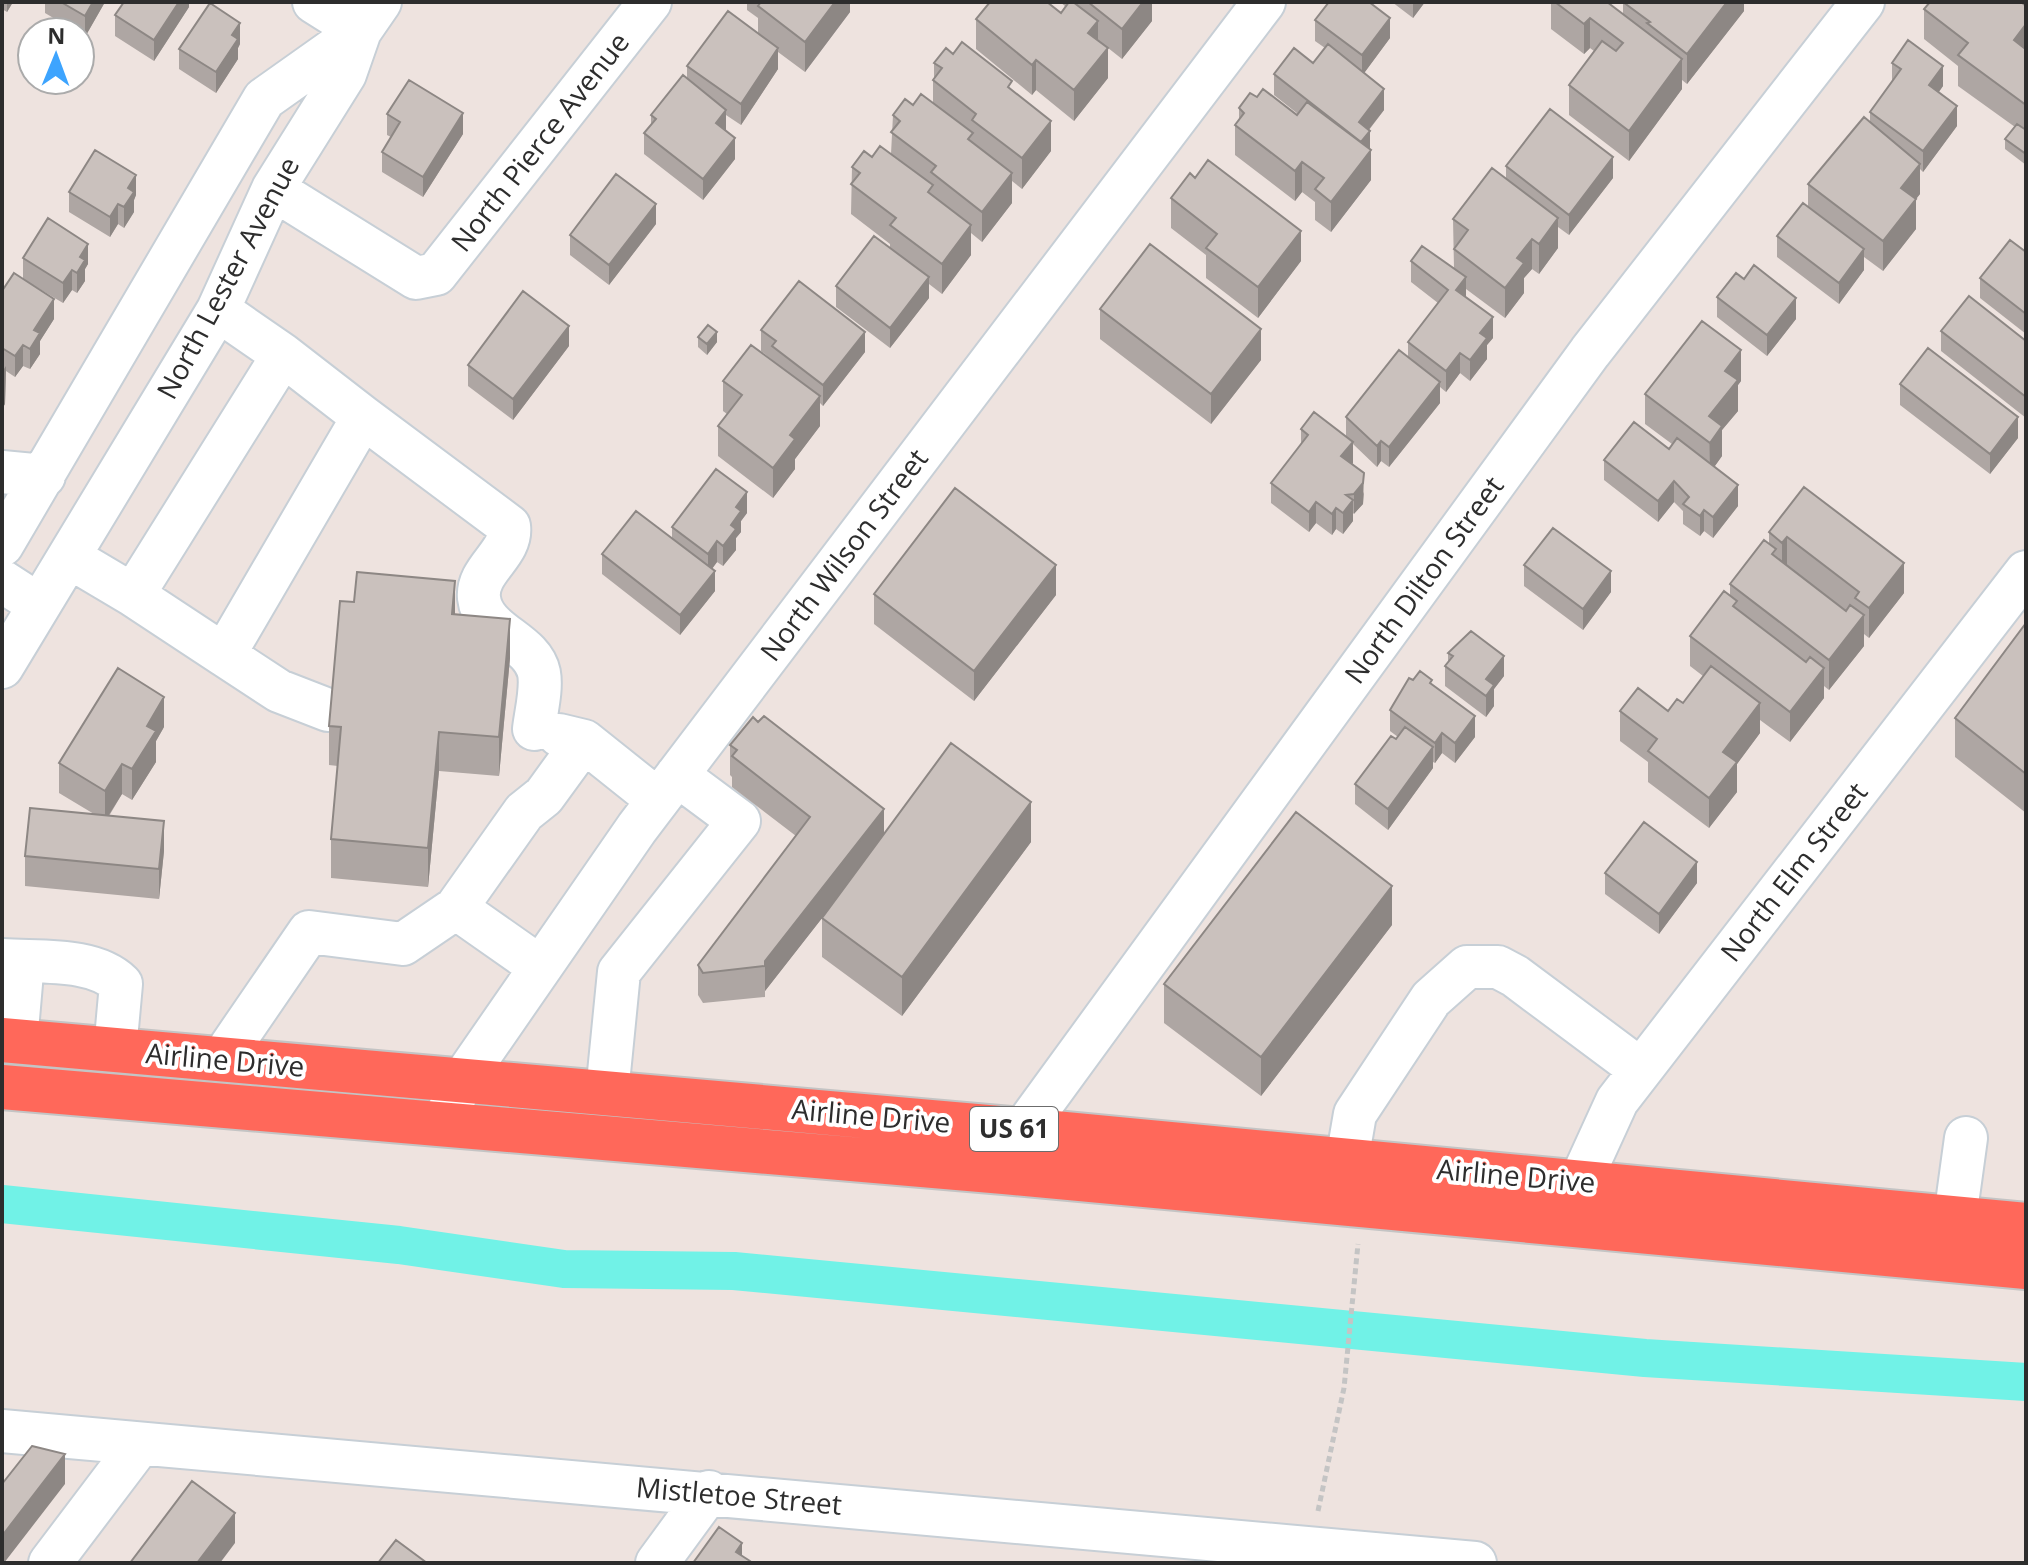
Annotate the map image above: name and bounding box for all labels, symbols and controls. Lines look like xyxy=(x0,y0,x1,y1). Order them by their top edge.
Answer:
north arrow xyxy=(16,16,96,96)
text: N xyxy=(47,20,66,50)
street label: North Pierce Avenue xyxy=(442,24,637,259)
street label: North Lester Avenue xyxy=(147,150,307,405)
street label: North Wilson Street xyxy=(751,440,936,668)
street label: North Dilton Street xyxy=(1335,468,1511,691)
street label: North Elm Street xyxy=(1711,774,1875,969)
street label: Airline Drive xyxy=(144,1033,306,1085)
street label: Airline Drive xyxy=(790,1089,952,1141)
road number: US 61 xyxy=(970,1107,1058,1151)
street label: Airline Drive xyxy=(1435,1149,1597,1201)
street label: Mistletoe Street xyxy=(635,1467,844,1523)

